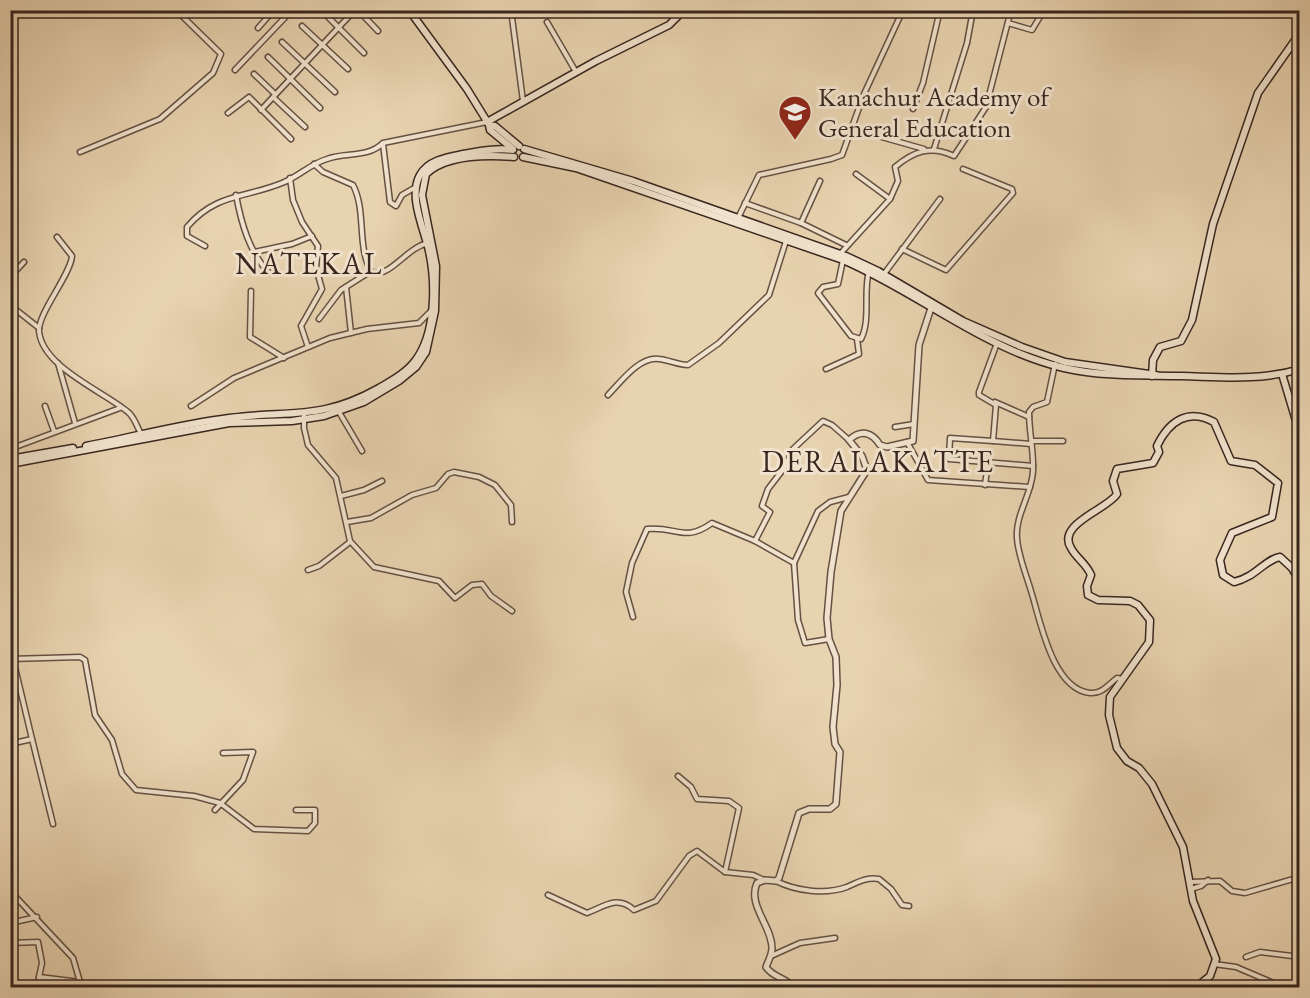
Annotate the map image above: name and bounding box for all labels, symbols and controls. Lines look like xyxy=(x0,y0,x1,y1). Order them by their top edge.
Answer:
place label: Kanachur Academy of General Education xyxy=(818,79,1052,145)
school or university icon: Kanachur Academy of General Education xyxy=(777,94,813,141)
district label: NATEKAL xyxy=(235,244,383,283)
district label: DERALAKATTE xyxy=(761,442,995,481)

